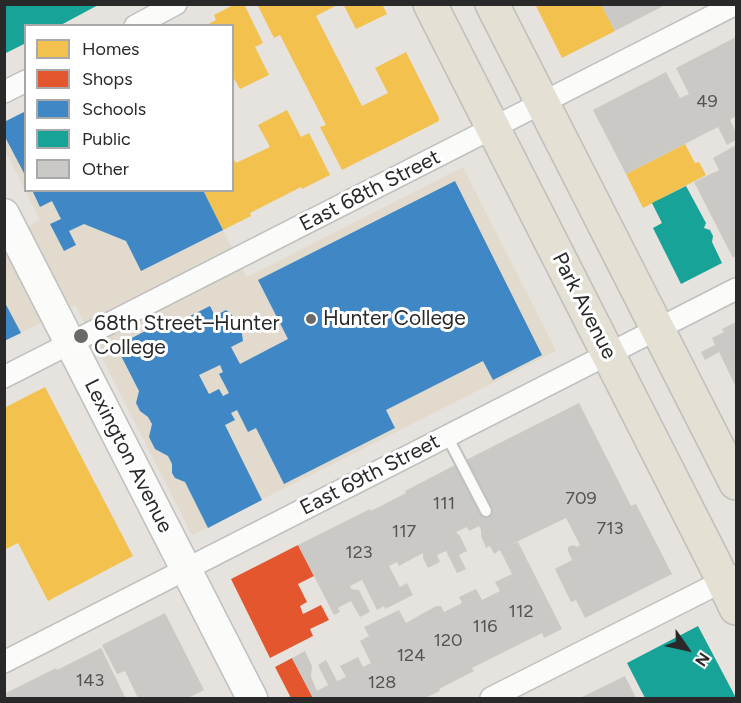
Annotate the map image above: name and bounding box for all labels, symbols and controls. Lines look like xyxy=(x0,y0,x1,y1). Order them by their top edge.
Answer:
legend xyxy=(24,24,234,192)
text: Homes xyxy=(82,38,140,60)
text: Shops xyxy=(82,68,133,90)
house number: 49 xyxy=(696,91,718,113)
text: Schools xyxy=(82,98,146,120)
text: Public xyxy=(82,128,131,150)
street label: East 68th Street xyxy=(295,145,445,237)
text: Other xyxy=(82,158,129,180)
street label: Park Avenue xyxy=(546,249,622,363)
place label: Hunter College xyxy=(323,306,466,332)
place label: 68th Street–Hunter College xyxy=(94,311,280,361)
marker: Hunter College xyxy=(304,312,318,326)
marker: 68th Street–Hunter College xyxy=(72,327,90,345)
street label: Lexington Avenue xyxy=(78,375,178,537)
street label: East 69th Street xyxy=(296,429,444,521)
house number: 709 xyxy=(565,488,597,510)
house number: 111 xyxy=(433,493,455,515)
house number: 713 xyxy=(597,518,623,540)
house number: 117 xyxy=(392,521,416,543)
house number: 123 xyxy=(345,542,373,564)
house number: 112 xyxy=(509,601,533,623)
house number: 116 xyxy=(472,616,498,638)
north arrow xyxy=(657,619,717,679)
house number: 120 xyxy=(433,630,463,652)
house number: 124 xyxy=(397,645,425,667)
text: N xyxy=(691,649,714,670)
house number: 143 xyxy=(76,670,104,692)
house number: 128 xyxy=(368,672,396,694)

